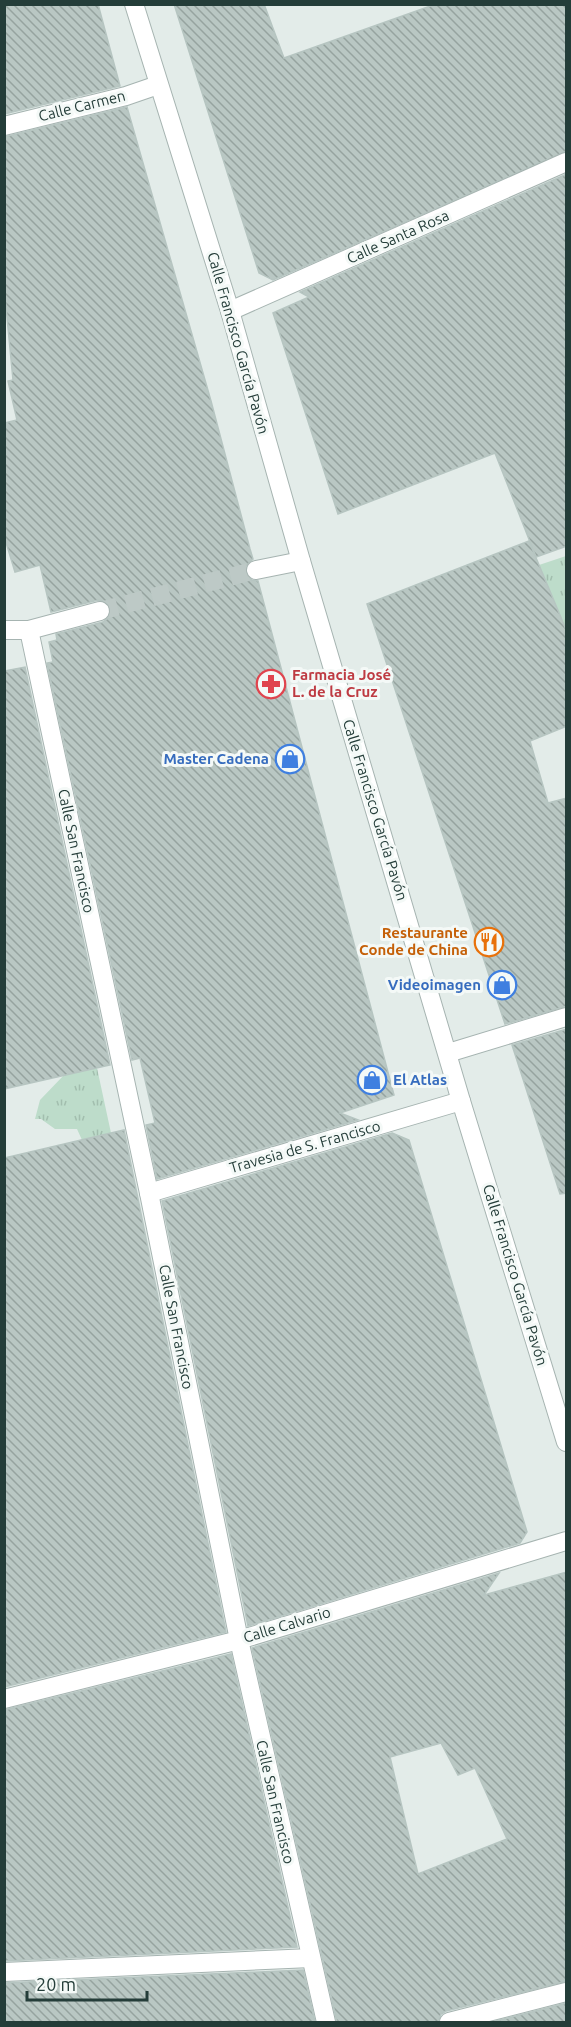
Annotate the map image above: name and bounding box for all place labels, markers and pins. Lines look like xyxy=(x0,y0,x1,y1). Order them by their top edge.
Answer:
place label: Farmacia José L. de la Cruz xyxy=(292,666,391,700)
pharmacy icon: Farmacia José L. de la Cruz xyxy=(255,668,287,700)
shop icon: Master Cadena xyxy=(274,743,306,775)
place label: Master Cadena xyxy=(163,750,269,767)
place label: Restaurante Conde de China xyxy=(359,924,468,958)
restaurant icon: Restaurante Conde de China xyxy=(473,926,505,958)
shop icon: Videoimagen xyxy=(486,969,518,1001)
place label: Videoimagen xyxy=(388,976,481,993)
shop icon: El Atlas xyxy=(356,1064,388,1096)
place label: El Atlas xyxy=(393,1071,447,1088)

